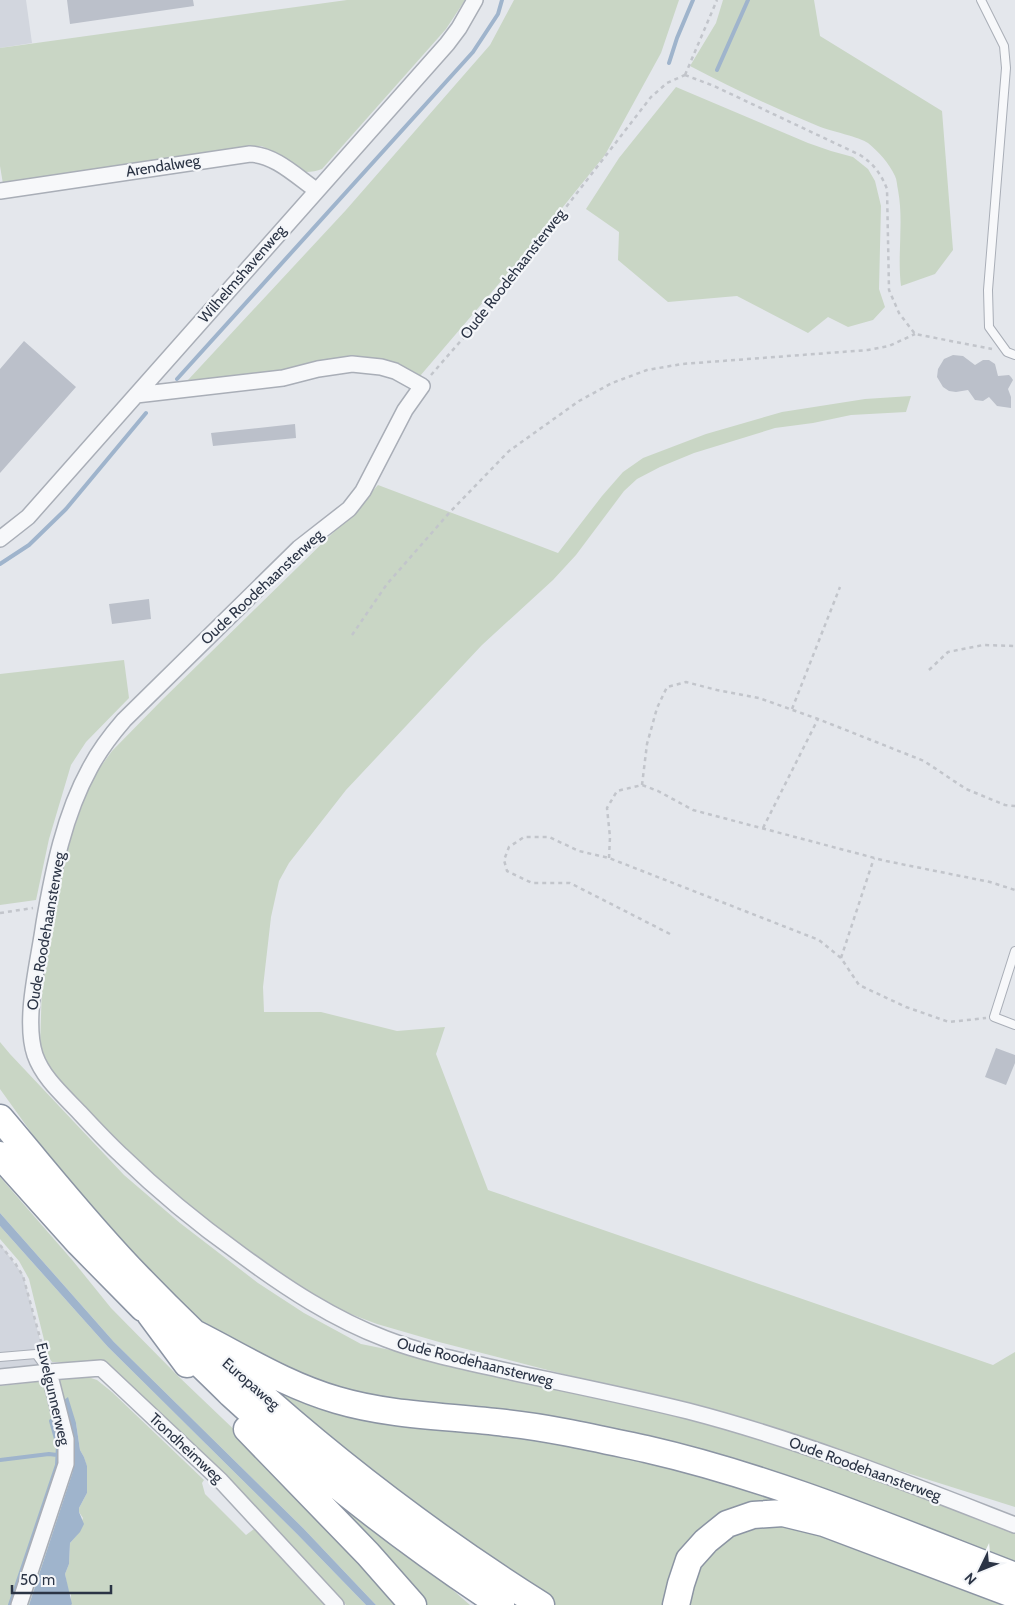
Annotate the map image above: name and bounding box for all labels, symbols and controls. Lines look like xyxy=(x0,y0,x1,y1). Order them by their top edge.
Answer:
street label: Arendalweg xyxy=(125,151,202,181)
street label: Oude Roodehaansterweg xyxy=(457,205,570,343)
street label: Wilhelmshavenweg xyxy=(195,221,290,327)
street label: Oude Roodehaansterweg xyxy=(197,525,327,648)
street label: Oude Roodehaansterweg xyxy=(23,850,69,1012)
street label: Oude Roodehaansterweg xyxy=(395,1334,556,1390)
street label: Euvelgunnerweg xyxy=(32,1341,74,1448)
street label: Europaweg xyxy=(219,1354,284,1414)
street label: Trondheimweg xyxy=(145,1409,227,1487)
street label: Oude Roodehaansterweg xyxy=(787,1433,944,1505)
north arrow xyxy=(955,1545,1005,1595)
scale bar xyxy=(12,1562,111,1594)
text: N xyxy=(961,1569,980,1589)
text: 50 m xyxy=(20,1571,55,1589)

